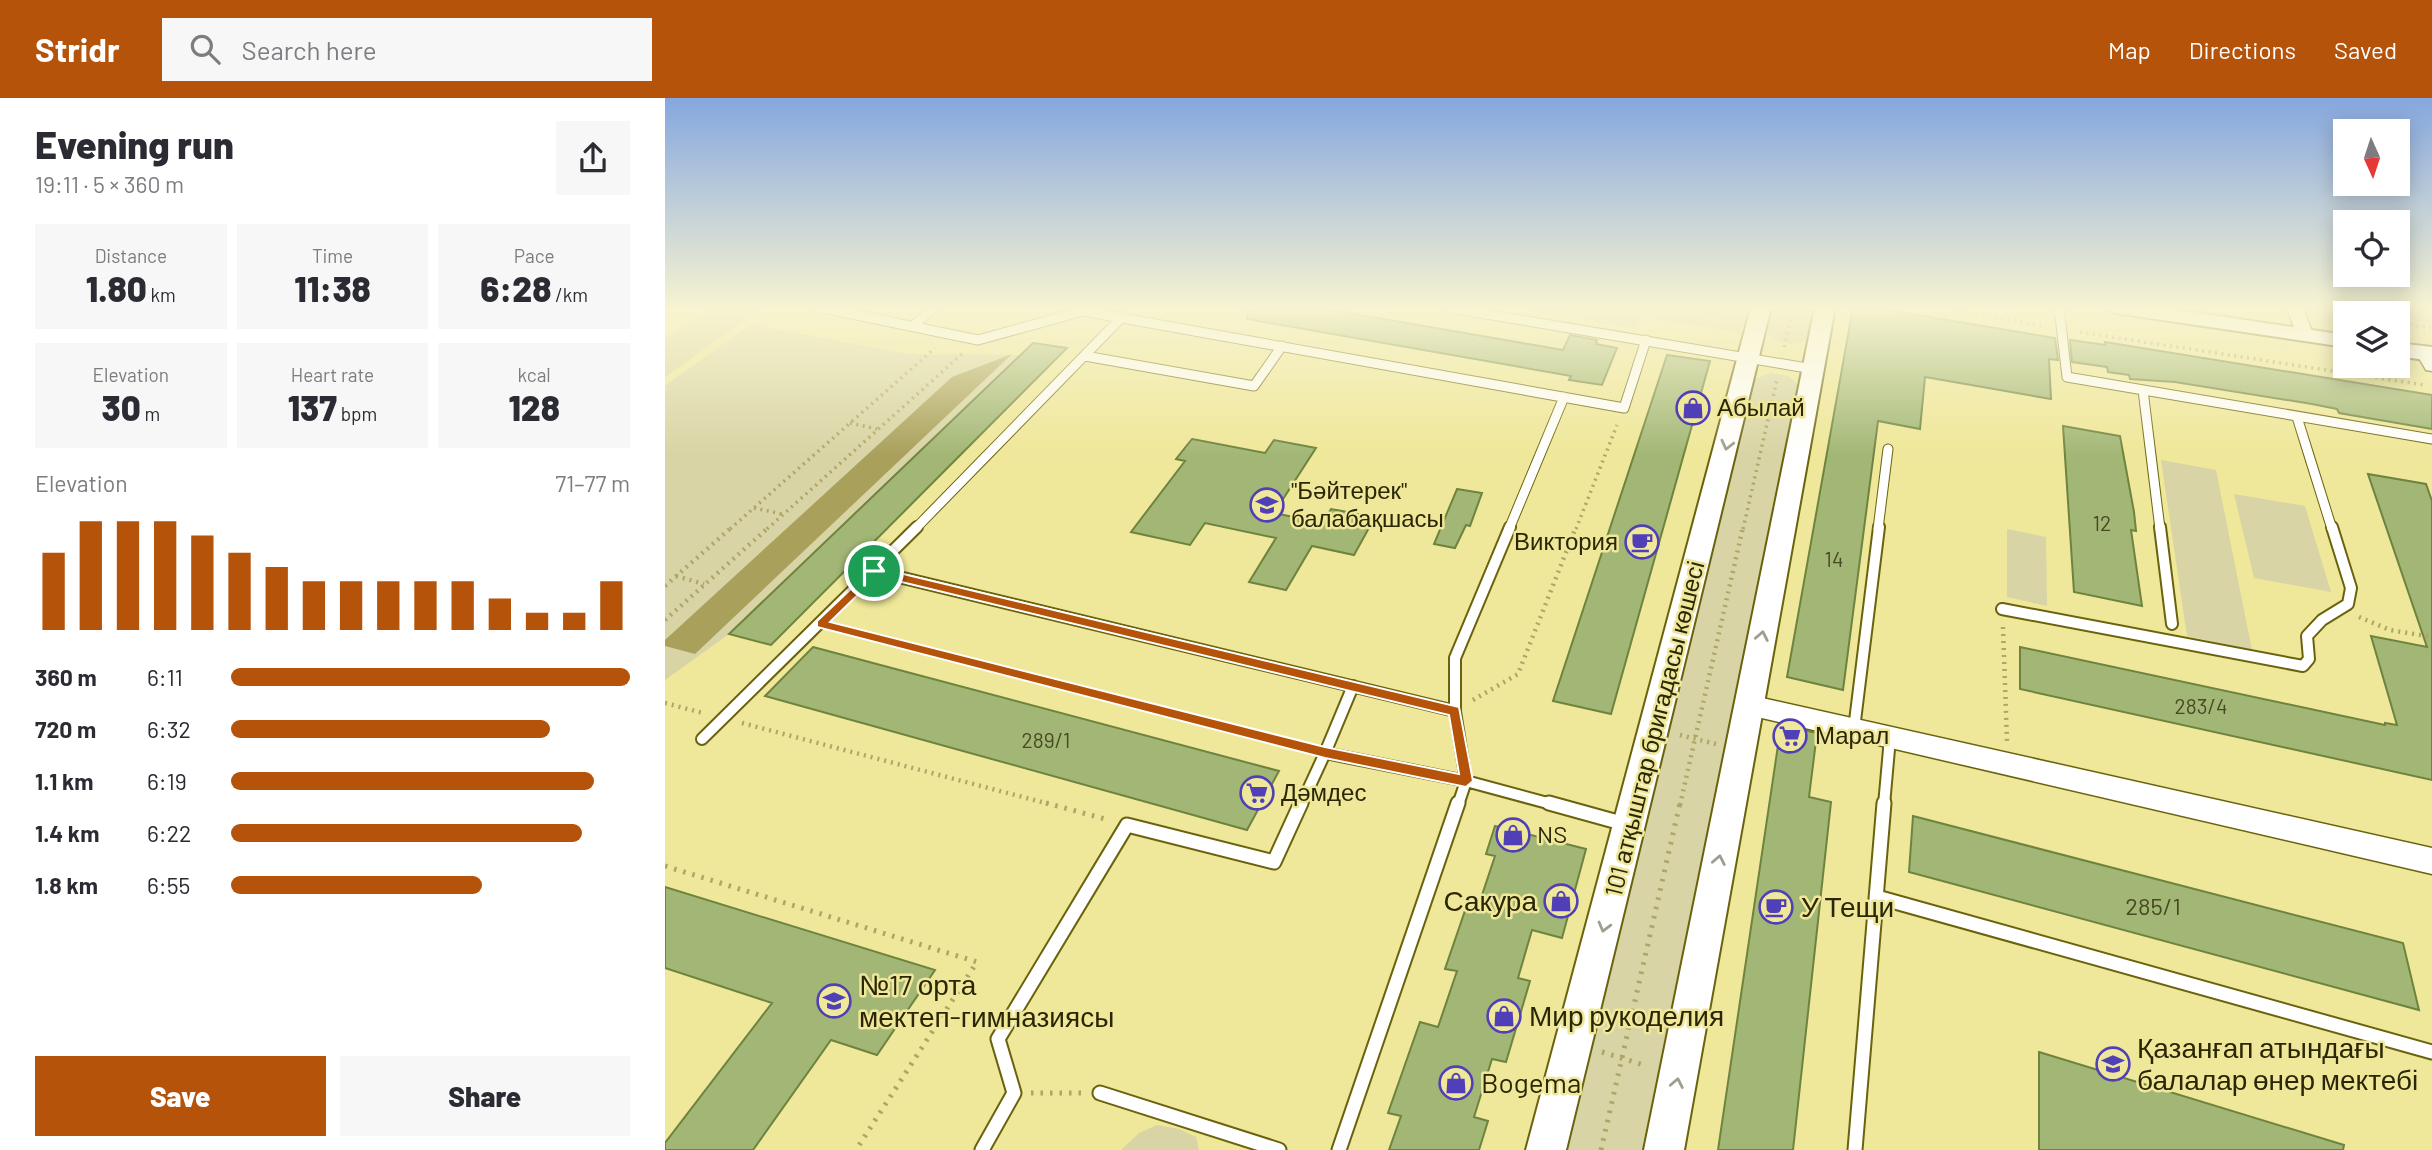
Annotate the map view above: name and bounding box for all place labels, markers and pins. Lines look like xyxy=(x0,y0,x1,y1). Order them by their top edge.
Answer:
shop icon: Абылай xyxy=(1674,389,1712,427)
place label: Абылай xyxy=(1717,392,1805,421)
place label: "Бәйтерек" балабақшасы xyxy=(1291,475,1444,532)
school or university icon: "Бәйтерек" балабақшасы xyxy=(1248,486,1286,524)
cafe icon: Виктория xyxy=(1623,523,1661,561)
place label: Виктория xyxy=(1514,526,1618,555)
pin xyxy=(844,541,904,601)
supermarket icon: Марал xyxy=(1771,717,1809,755)
place label: Марал xyxy=(1815,720,1889,749)
supermarket icon: Дәмдес xyxy=(1238,774,1276,812)
place label: Дәмдес xyxy=(1281,777,1366,806)
shop icon: NS xyxy=(1494,816,1532,854)
place label: NS xyxy=(1537,819,1567,848)
shop icon: Сакура xyxy=(1542,882,1580,920)
place label: Сакура xyxy=(1443,883,1537,917)
cafe icon: У Тещи xyxy=(1757,888,1795,926)
place label: У Тещи xyxy=(1801,889,1894,923)
place label: №17 орта мектеп-гимназиясы xyxy=(859,967,1114,1033)
school or university icon: №17 орта мектеп-гимназиясы xyxy=(815,982,853,1020)
shop icon: Мир рукоделия xyxy=(1485,997,1523,1035)
place label: Мир рукоделия xyxy=(1529,998,1724,1032)
place label: Қазанғап атындағы балалар өнер мектебі xyxy=(2137,1030,2418,1096)
school or university icon: Қазанғап атындағы балалар өнер мектебі xyxy=(2094,1045,2132,1083)
shop icon: Bogema xyxy=(1437,1064,1475,1102)
place label: Bogema xyxy=(1481,1065,1581,1099)

